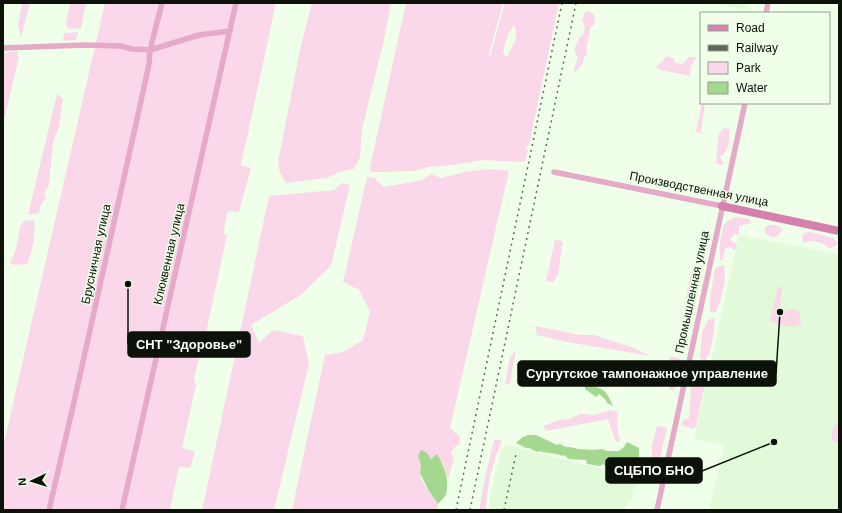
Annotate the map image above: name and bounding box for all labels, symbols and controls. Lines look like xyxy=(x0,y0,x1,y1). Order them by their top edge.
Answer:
legend xyxy=(700,12,830,104)
text: Road xyxy=(736,21,765,35)
text: Railway xyxy=(736,41,778,55)
text: Park xyxy=(736,61,762,75)
text: Water xyxy=(736,81,768,95)
street label: Производственная улица xyxy=(628,169,770,209)
street label: Клюквенная улица xyxy=(150,201,188,306)
street label: Брусничная улица xyxy=(79,202,114,305)
street label: Промышленная улица xyxy=(672,229,712,355)
callout: СНТ "Здоровье" xyxy=(128,332,250,357)
text: СНТ "Здоровье" xyxy=(136,337,242,352)
callout: Сургутское тампонажное управление xyxy=(518,361,776,386)
text: Сургутское тампонажное управление xyxy=(526,366,768,381)
callout: СЦБПО БНО xyxy=(606,458,702,483)
north arrow xyxy=(12,461,52,501)
text: СЦБПО БНО xyxy=(614,463,694,478)
text: N xyxy=(16,477,28,486)

